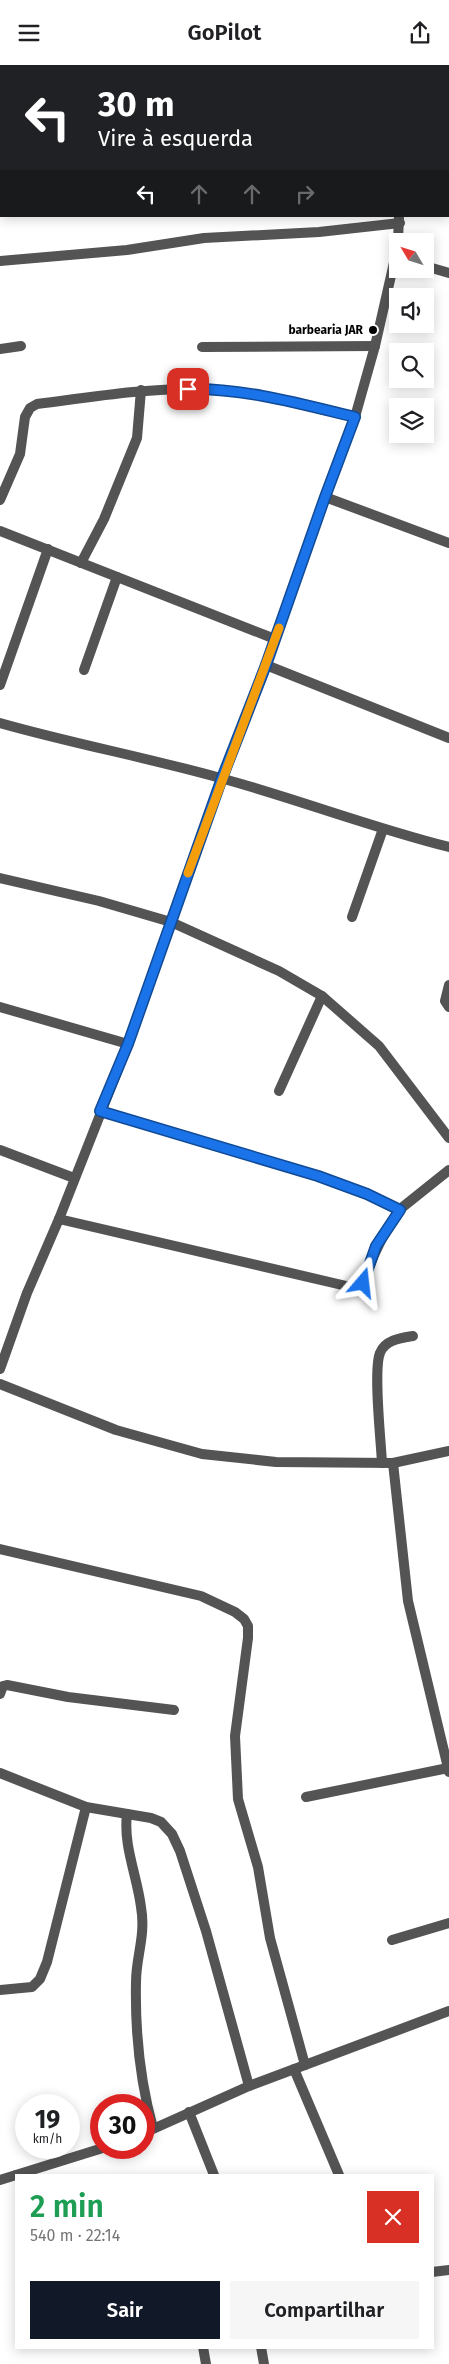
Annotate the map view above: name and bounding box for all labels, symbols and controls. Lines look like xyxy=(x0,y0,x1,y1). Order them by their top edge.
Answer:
icon: menu xyxy=(15,19,43,47)
text: GoPilot xyxy=(188,19,261,46)
icon: share xyxy=(406,19,434,47)
text: 30 m xyxy=(98,83,175,125)
icon: left xyxy=(15,85,80,150)
text: Vire à esquerda xyxy=(98,125,253,152)
icon: left xyxy=(132,180,160,208)
icon: ahead xyxy=(185,180,213,208)
icon: ahead xyxy=(238,180,266,208)
icon: right xyxy=(291,180,319,208)
north arrow xyxy=(389,233,434,277)
map controls xyxy=(389,233,434,443)
button: sound xyxy=(389,288,434,333)
place label: barbearia JAR xyxy=(288,323,364,337)
marker: barbearia JAR xyxy=(367,324,379,336)
button: search xyxy=(389,343,434,388)
pin xyxy=(167,368,209,410)
icon: arrive xyxy=(174,375,202,403)
button: layers xyxy=(389,398,434,443)
position arrow xyxy=(336,1256,388,1308)
speed limit sign: 30 xyxy=(90,2094,155,2159)
text: 19 xyxy=(35,2105,60,2135)
text: km/h xyxy=(33,2132,62,2146)
text: 2 min xyxy=(30,2189,104,2225)
button: close xyxy=(367,2191,419,2243)
text: 540 m · 22:14 xyxy=(30,2226,120,2245)
button: Sair xyxy=(30,2281,220,2339)
button: Compartilhar xyxy=(230,2281,419,2339)

